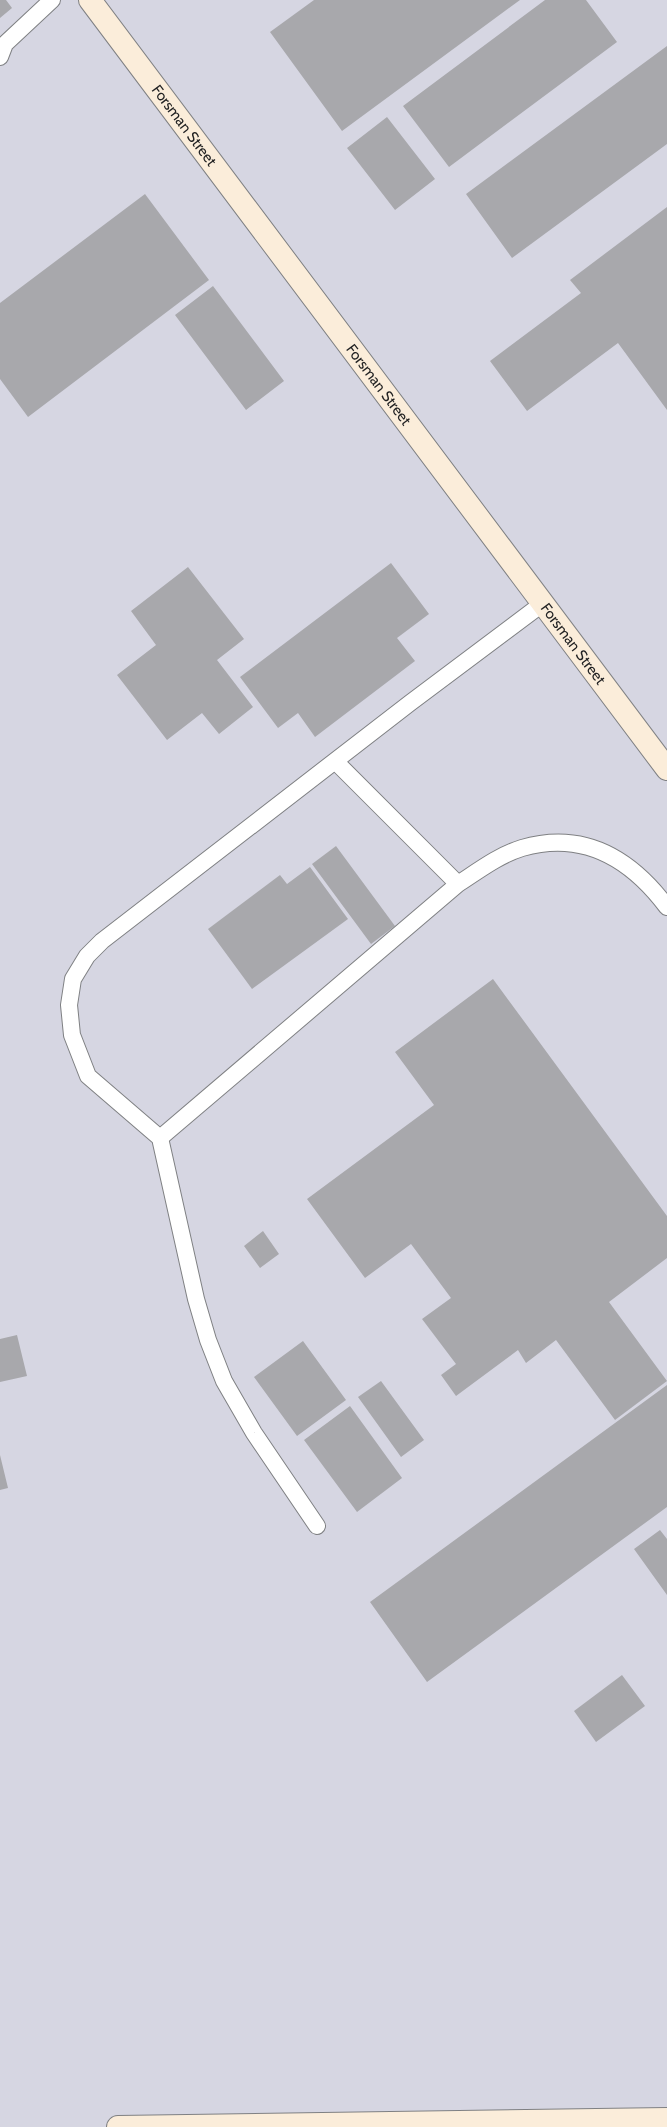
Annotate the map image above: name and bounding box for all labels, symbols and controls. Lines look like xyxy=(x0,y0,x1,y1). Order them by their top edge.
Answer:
street label: Forsman Street xyxy=(148,81,221,170)
street label: Forsman Street xyxy=(342,340,415,429)
street label: Forsman Street xyxy=(537,600,609,688)

